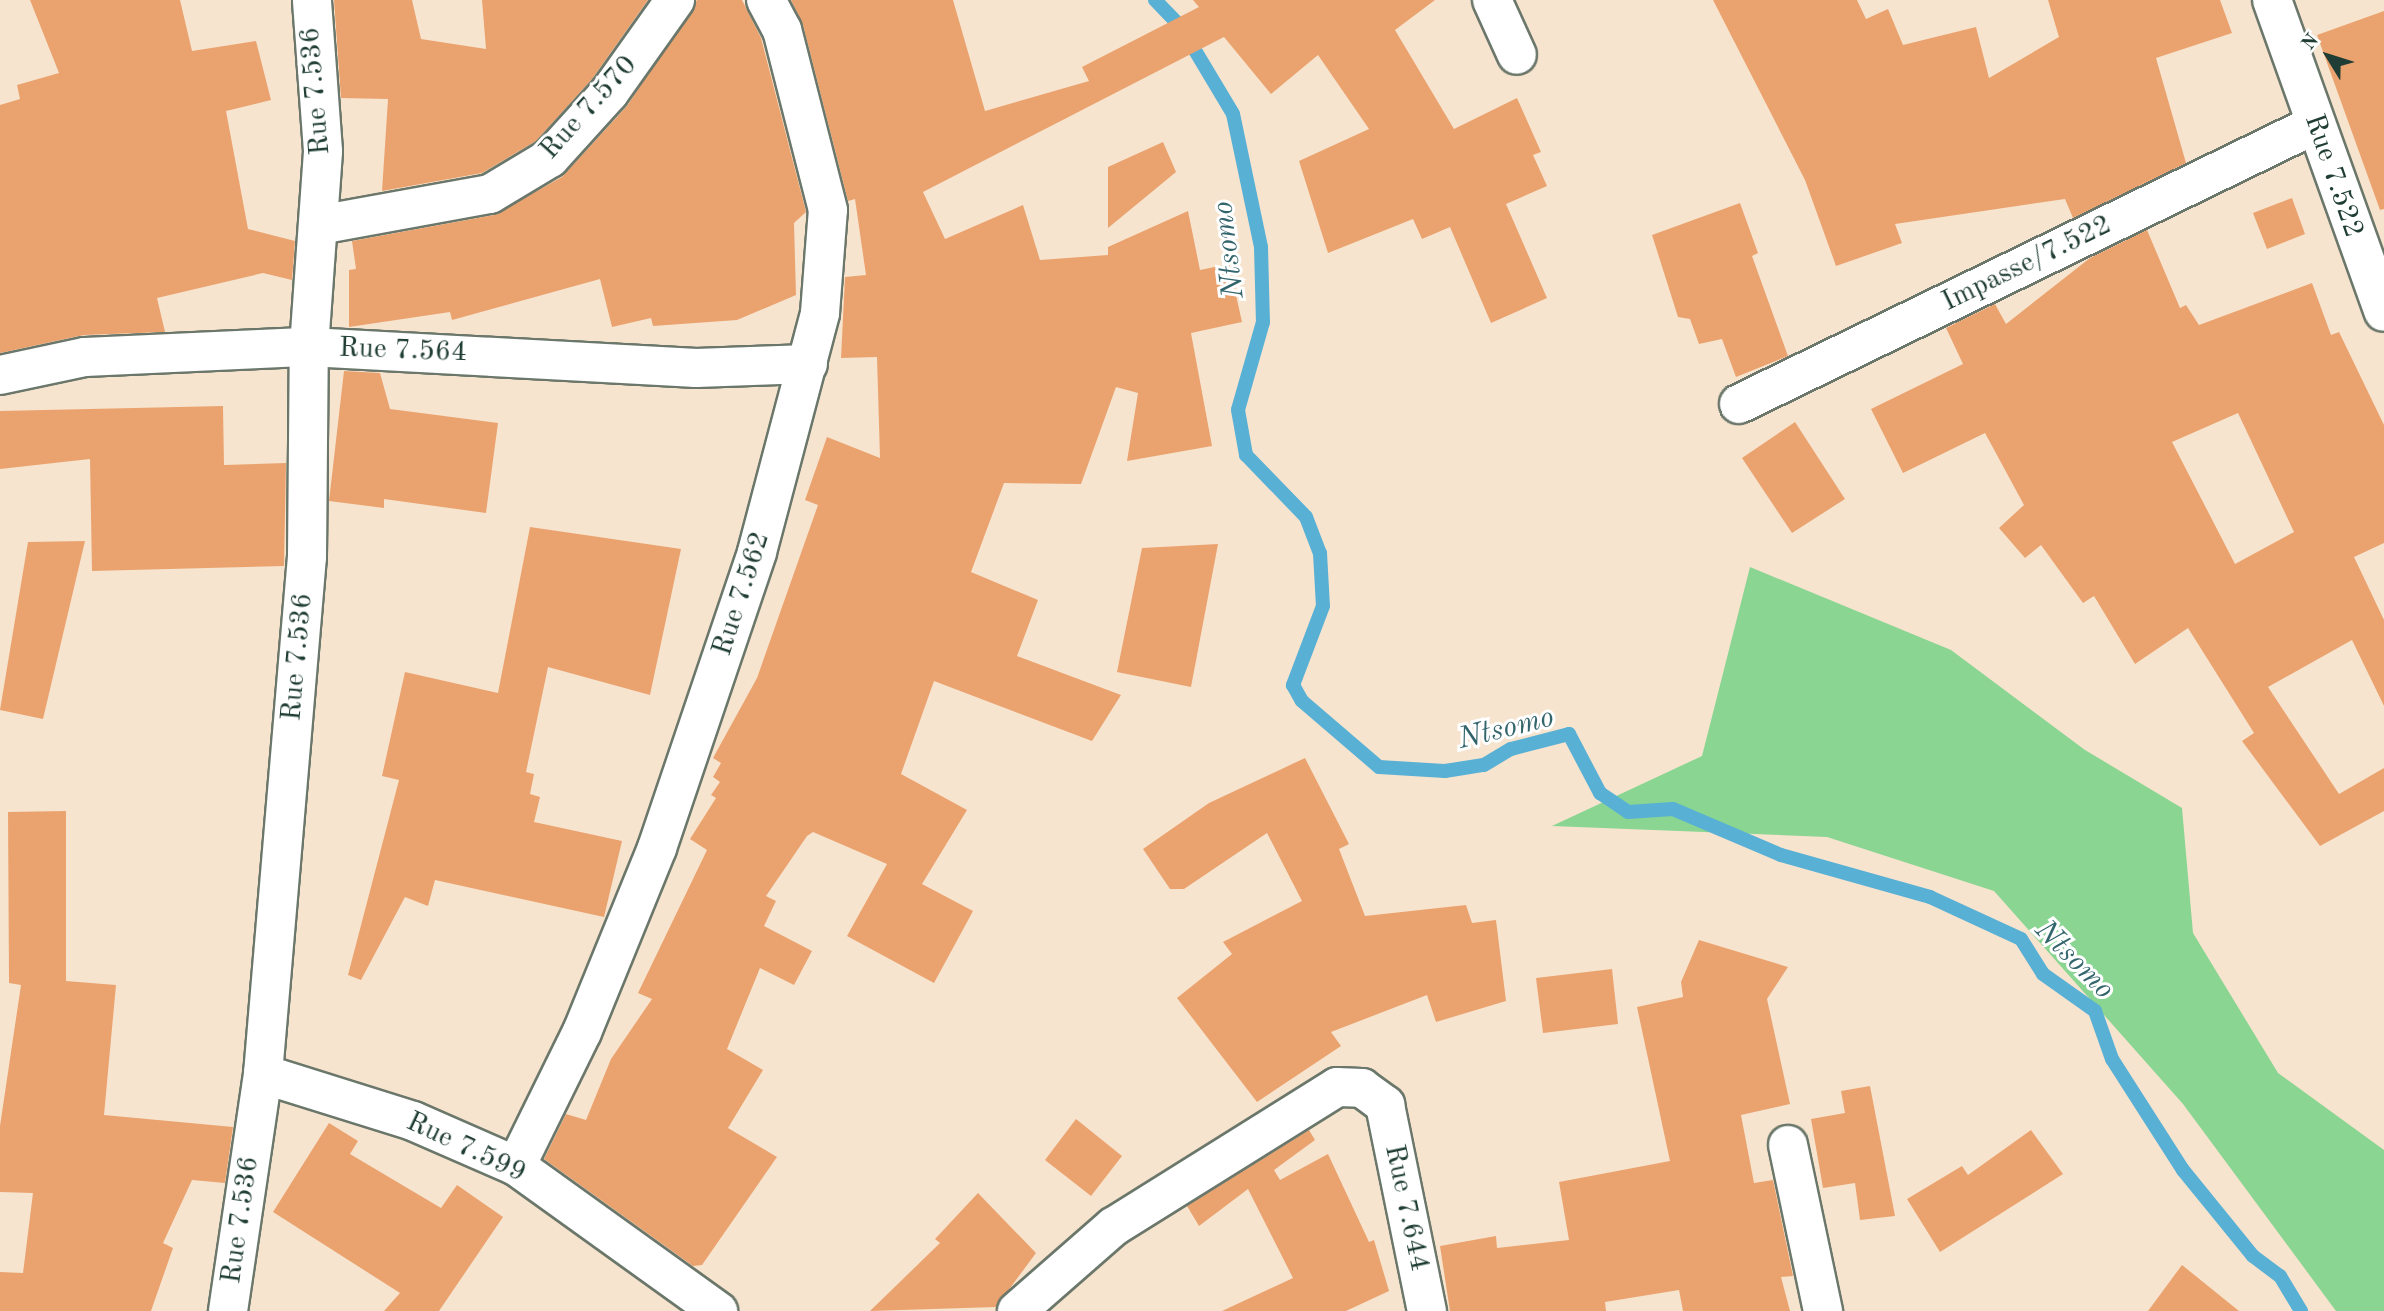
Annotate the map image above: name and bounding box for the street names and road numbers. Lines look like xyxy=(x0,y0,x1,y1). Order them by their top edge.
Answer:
street label: Rue 7.536 xyxy=(294,26,338,156)
street label: Rue 7.570 xyxy=(534,49,644,167)
street label: Rue 7.522 xyxy=(2296,110,2370,242)
street label: Impasse/7.522 xyxy=(1937,209,2117,319)
street label: Rue 7.564 xyxy=(338,332,468,370)
street label: Rue 7.562 xyxy=(706,528,778,660)
street label: Rue 7.536 xyxy=(276,592,320,722)
street label: Rue 7.599 xyxy=(401,1106,531,1190)
street label: Rue 7.644 xyxy=(1376,1142,1436,1274)
street label: Rue 7.536 xyxy=(215,1154,267,1286)

